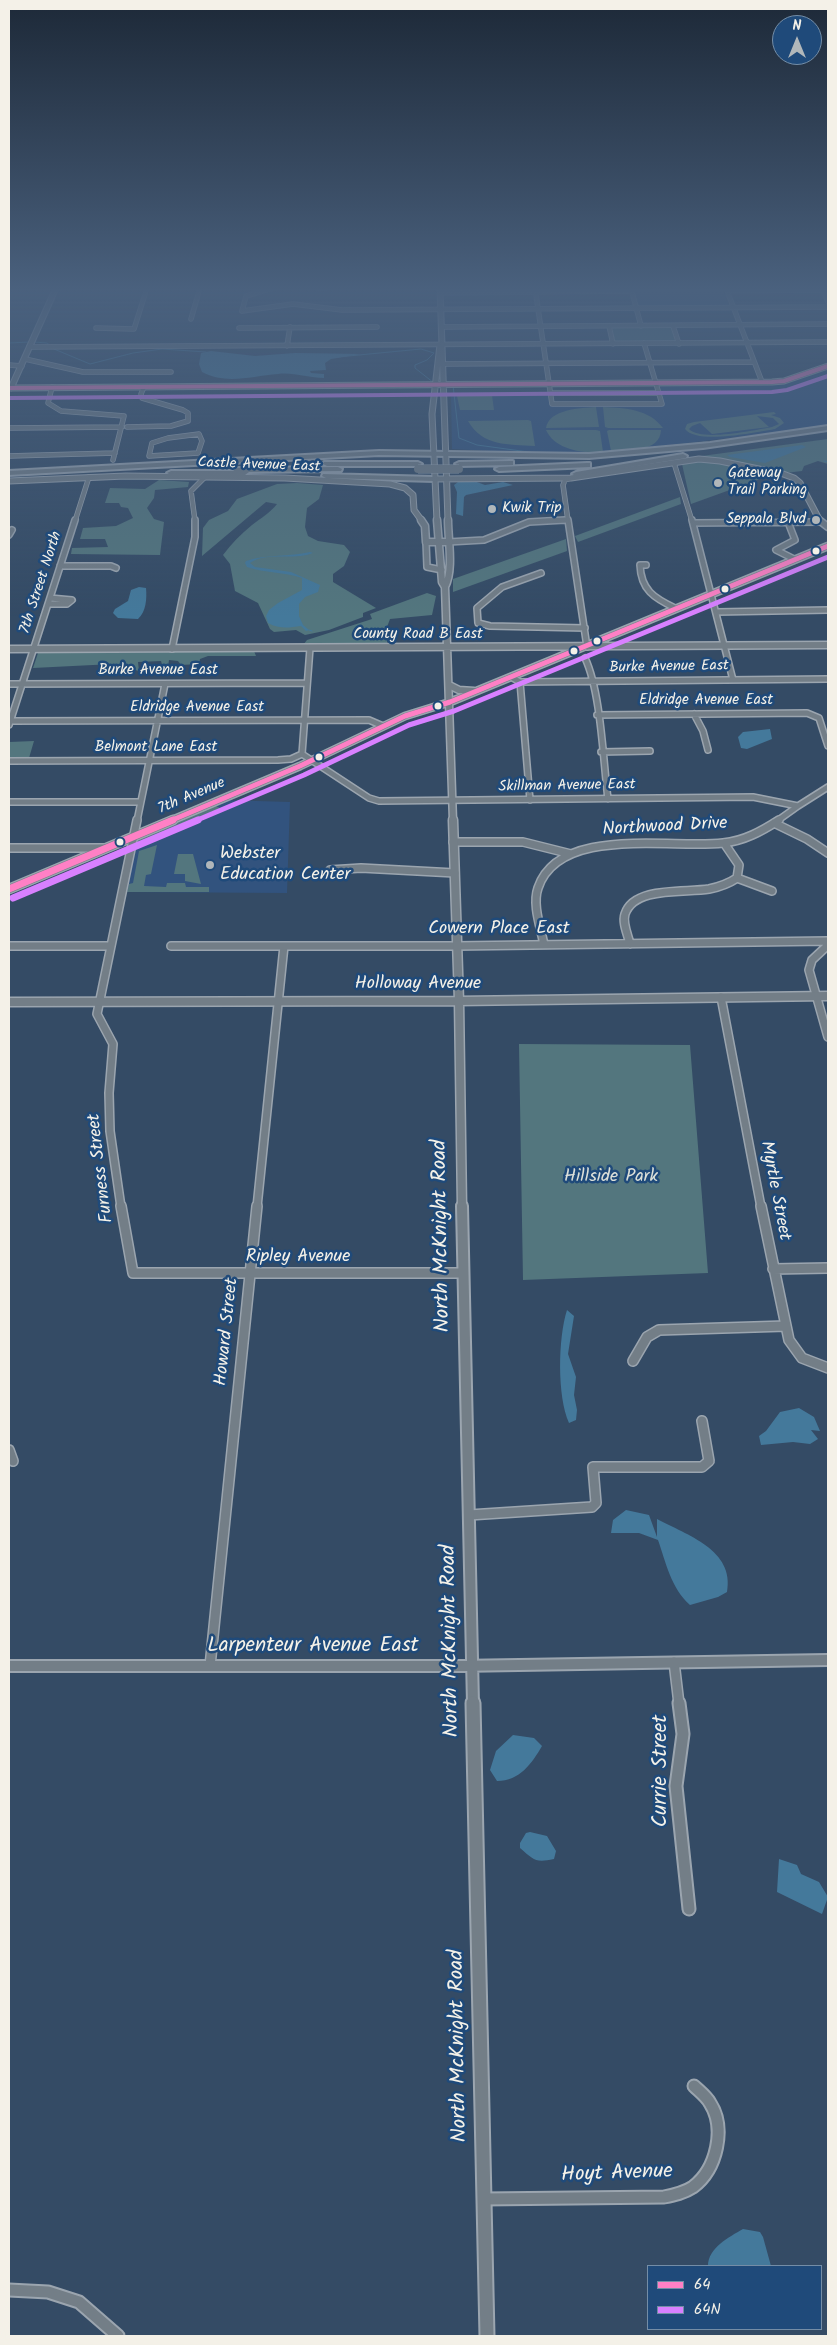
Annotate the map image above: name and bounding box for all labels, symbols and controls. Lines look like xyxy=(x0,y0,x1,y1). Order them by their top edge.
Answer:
north arrow xyxy=(772,15,822,65)
text: N xyxy=(793,15,801,37)
street label: Castle Avenue East xyxy=(197,455,321,477)
place label: Gateway Trail Parking xyxy=(728,465,807,500)
marker: Gateway Trail Parking xyxy=(712,477,724,489)
place label: Kwik Trip xyxy=(502,500,561,518)
marker: Kwik Trip xyxy=(486,503,498,515)
place label: Seppala Blvd xyxy=(726,511,806,529)
marker: Seppala Blvd xyxy=(810,514,822,526)
street label: 7th Street North xyxy=(17,530,67,636)
unlabelled marker xyxy=(811,546,821,556)
unlabelled marker xyxy=(720,584,730,594)
street label: County Road B East xyxy=(353,626,483,644)
unlabelled marker xyxy=(592,636,602,646)
unlabelled marker xyxy=(569,646,579,656)
street label: Burke Avenue East xyxy=(609,658,729,678)
street label: Burke Avenue East xyxy=(98,662,218,680)
street label: Eldridge Avenue East xyxy=(639,692,773,710)
street label: Eldridge Avenue East xyxy=(130,699,264,717)
unlabelled marker xyxy=(433,701,443,711)
street label: Belmont Lane East xyxy=(95,739,217,757)
unlabelled marker xyxy=(314,752,324,762)
street label: 7th Avenue xyxy=(156,775,228,819)
street label: Skillman Avenue East xyxy=(498,777,636,797)
street label: Northwood Drive xyxy=(602,814,728,842)
unlabelled marker xyxy=(115,837,125,847)
place label: Webster Education Center xyxy=(220,844,350,886)
marker: Webster Education Center xyxy=(204,859,216,871)
street label: Cowern Place East xyxy=(428,919,570,941)
street label: Holloway Avenue xyxy=(355,974,481,996)
street label: Furness Street xyxy=(85,1112,119,1224)
street label: North McKnight Road xyxy=(429,1139,457,1333)
street label: Myrtle Street xyxy=(754,1139,794,1243)
park label: Hillside Park xyxy=(564,1167,658,1189)
street label: Ripley Avenue xyxy=(246,1247,350,1269)
street label: Howard Street xyxy=(212,1277,244,1387)
street label: North McKnight Road xyxy=(438,1544,466,1738)
street label: Larpenteur Avenue East xyxy=(207,1634,419,1660)
street label: Currie Street xyxy=(649,1715,675,1827)
street label: North McKnight Road xyxy=(446,1949,474,2143)
street label: Hoyt Avenue xyxy=(561,2160,673,2190)
legend xyxy=(647,2265,822,2330)
text: 64 xyxy=(694,2273,711,2297)
text: 64N xyxy=(694,2298,721,2322)

